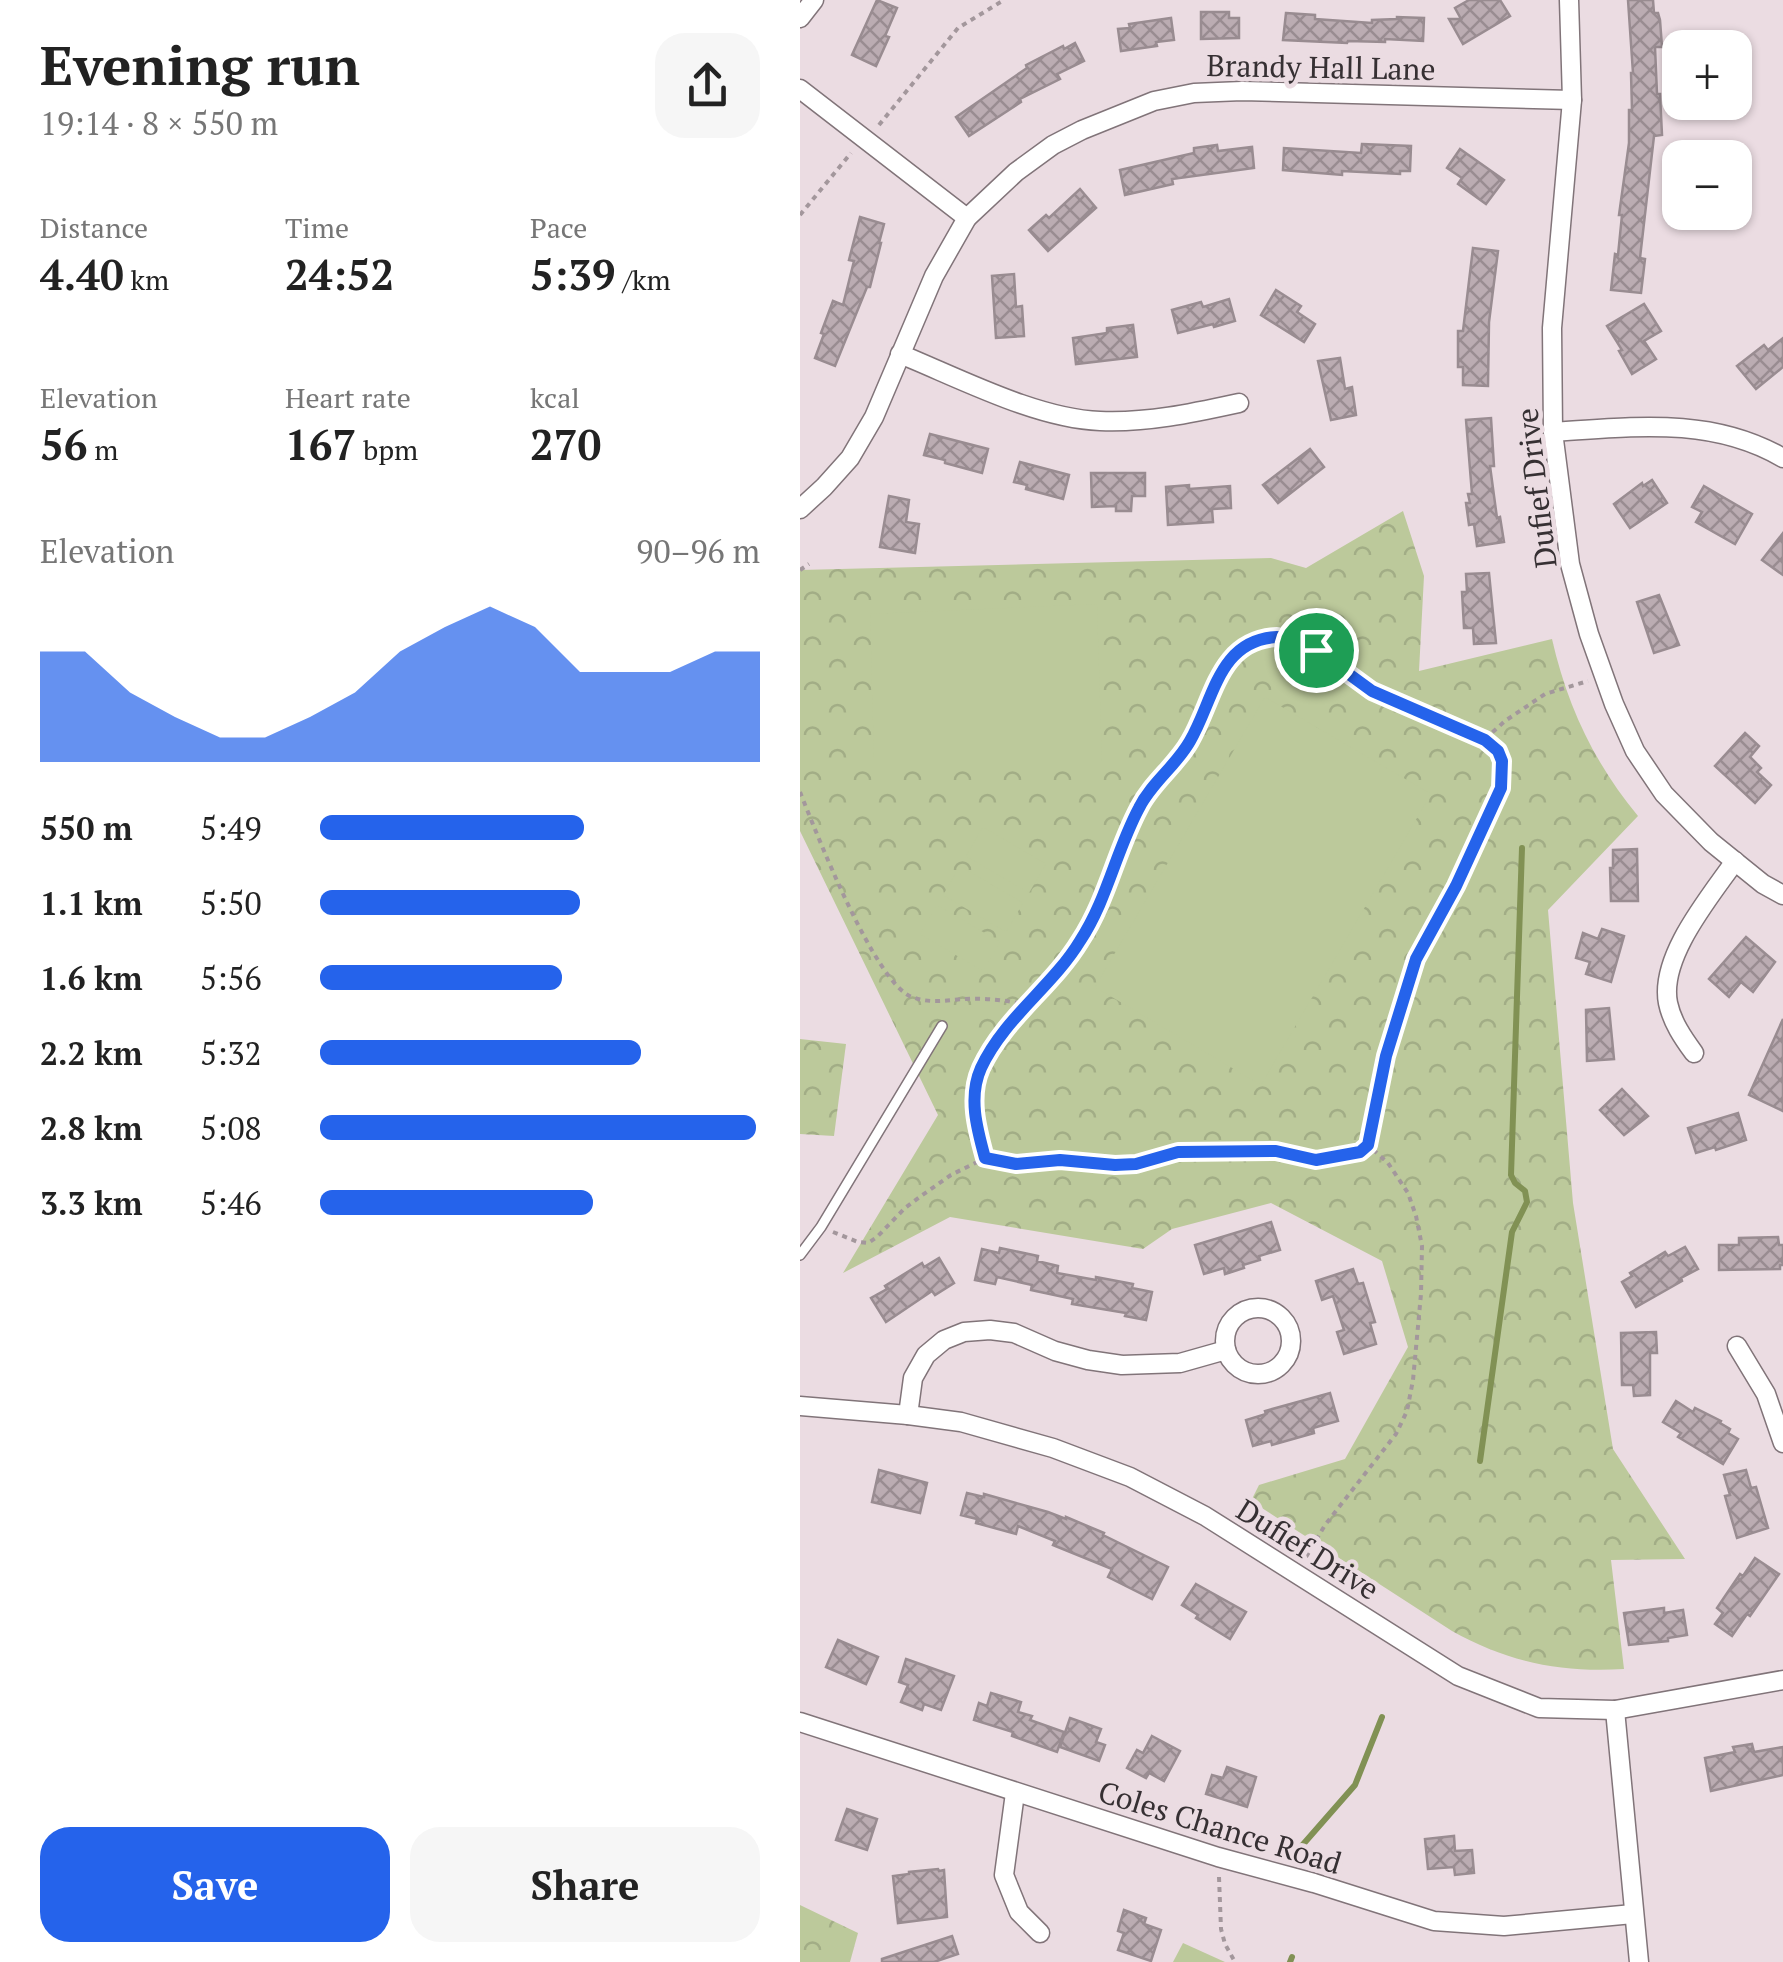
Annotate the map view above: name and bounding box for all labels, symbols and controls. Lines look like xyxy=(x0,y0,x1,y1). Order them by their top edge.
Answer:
text: Evening run xyxy=(40,28,360,101)
map controls xyxy=(1662,30,1752,230)
button: + xyxy=(1662,30,1752,120)
button: share xyxy=(655,33,760,138)
street label: Brandy Hall Lane xyxy=(1206,45,1436,89)
text: 19:14 · 8 × 550 m xyxy=(40,102,278,144)
button: − xyxy=(1662,140,1752,230)
text: Distance xyxy=(40,209,148,246)
text: Time xyxy=(285,209,349,246)
text: Pace xyxy=(530,209,587,246)
text: 4.40 xyxy=(40,246,124,302)
text: 24:52 xyxy=(285,246,394,302)
text: 5:39 xyxy=(530,246,616,302)
text: km xyxy=(124,261,169,298)
text: /km xyxy=(616,261,671,298)
text: Elevation xyxy=(40,379,158,416)
text: Heart rate xyxy=(285,379,411,416)
text: kcal xyxy=(530,379,580,416)
street label: Dufief Drive xyxy=(1506,406,1566,570)
text: 56 xyxy=(40,416,87,472)
text: 167 xyxy=(285,416,356,472)
text: 270 xyxy=(530,416,601,472)
text: m xyxy=(87,431,118,468)
text: bpm xyxy=(356,431,418,468)
text: Elevation xyxy=(40,530,174,572)
text: 90–96 m xyxy=(636,530,760,572)
pin xyxy=(1274,608,1359,693)
icon: arrive xyxy=(1289,623,1344,678)
text: 550 m xyxy=(40,807,132,849)
text: 5:49 xyxy=(200,807,262,849)
text: 1.1 km xyxy=(40,882,143,924)
text: 5:50 xyxy=(200,882,262,924)
text: 1.6 km xyxy=(40,957,143,999)
text: 5:56 xyxy=(200,957,262,999)
text: 2.2 km xyxy=(40,1032,143,1074)
text: 5:32 xyxy=(200,1032,262,1074)
text: 2.8 km xyxy=(40,1107,143,1149)
text: 5:08 xyxy=(200,1107,262,1149)
text: 3.3 km xyxy=(40,1182,143,1224)
text: 5:46 xyxy=(200,1182,262,1224)
street label: Dufief Drive xyxy=(1229,1489,1387,1609)
street label: Coles Chance Road xyxy=(1094,1771,1346,1883)
button: Save xyxy=(40,1827,390,1942)
button: Share xyxy=(410,1827,760,1942)

